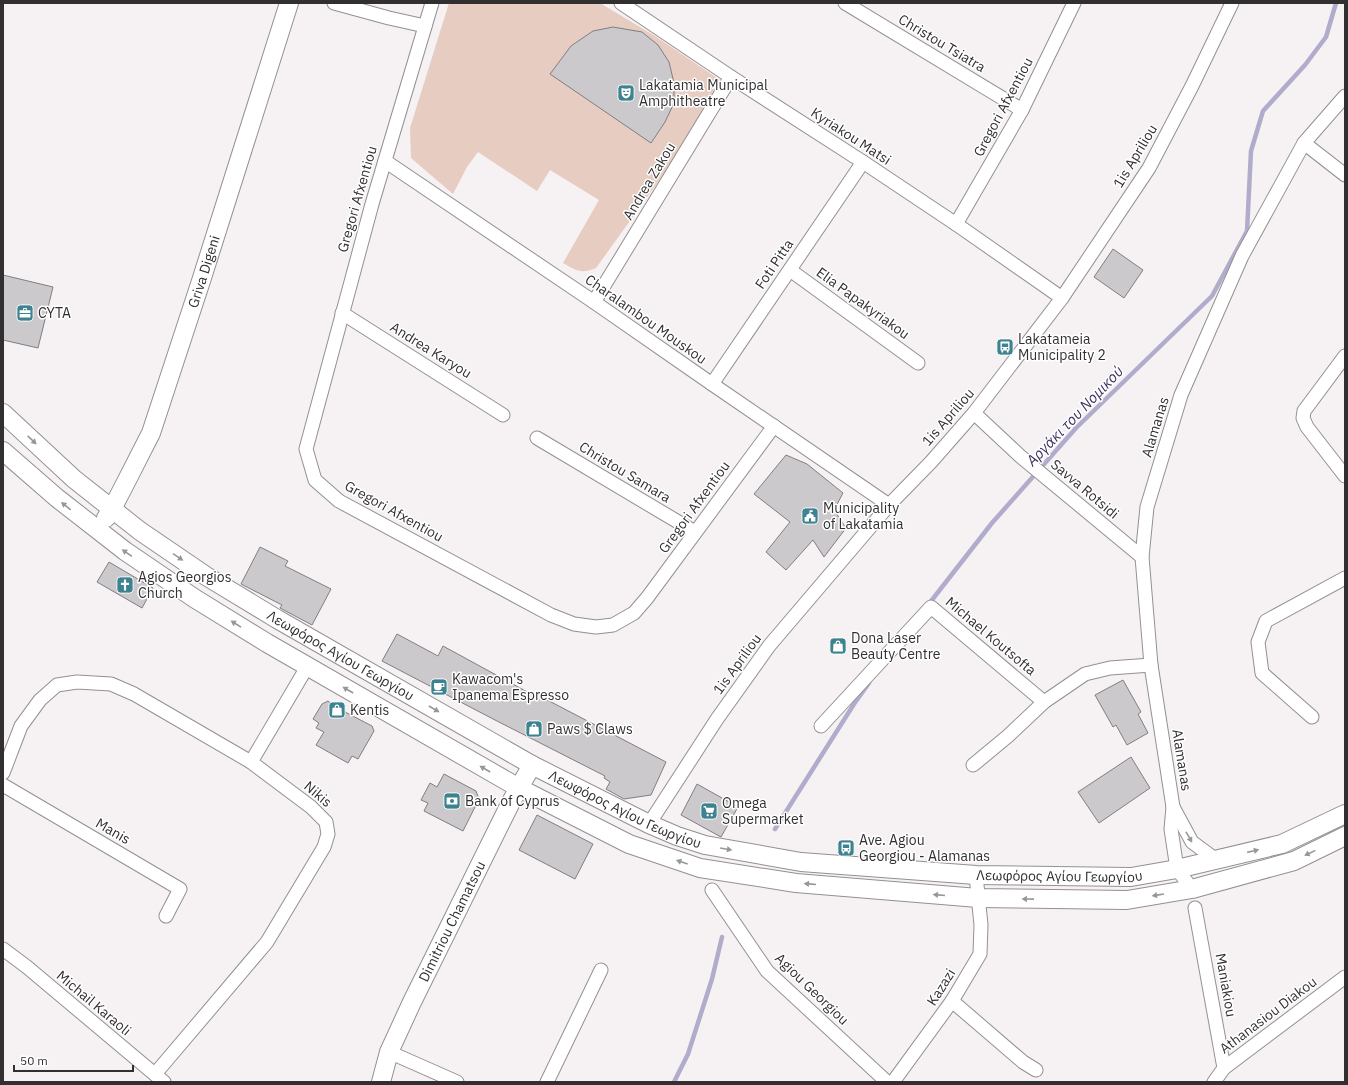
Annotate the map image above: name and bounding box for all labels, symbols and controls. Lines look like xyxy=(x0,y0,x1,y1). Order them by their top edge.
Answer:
street label: Christou Tsiatra xyxy=(895,10,989,76)
street label: Gregori Afxentiou xyxy=(969,54,1037,160)
place label: Lakatamia Municipal Amphitheatre xyxy=(639,76,768,110)
theatre icon: Lakatamia Municipal Amphitheatre xyxy=(616,83,636,103)
street label: Kyriakou Matsi xyxy=(807,103,895,169)
street label: 1is Apriliou xyxy=(1109,121,1161,191)
street label: Andrea Zakou xyxy=(619,139,679,223)
street label: Gregori Afxentiou xyxy=(333,144,381,254)
street label: Griva Digeni xyxy=(184,233,224,310)
street label: Foti Pitta xyxy=(751,235,797,292)
street label: Elia Papakyriakou xyxy=(813,263,913,343)
street label: Charalambou Mouskou xyxy=(582,270,710,368)
office icon: CYTA xyxy=(15,303,35,323)
place label: CYTA xyxy=(38,304,71,322)
street label: Andrea Karyou xyxy=(387,318,475,382)
place label: Lakatameia Municipality 2 xyxy=(1018,330,1106,364)
bus stop icon: Lakatameia Municipality 2 xyxy=(995,337,1015,357)
water label: Αργάκι του Νομικού xyxy=(1021,362,1127,470)
street label: 1is Apriliou xyxy=(918,384,978,450)
street label: Alamanas xyxy=(1137,394,1173,459)
one-way arrow xyxy=(26,435,37,444)
street label: Christou Samara xyxy=(576,438,675,507)
street label: Savva Rotsidi xyxy=(1047,455,1123,523)
street label: Gregori Afxentiou xyxy=(654,457,734,557)
street label: Gregori Afxentiou xyxy=(342,476,446,546)
place label: Municipality of Lakatamia xyxy=(823,499,904,533)
one-way arrow xyxy=(61,501,72,510)
public building icon: Municipality of Lakatamia xyxy=(800,506,820,526)
one-way arrow xyxy=(122,549,133,557)
one-way arrow xyxy=(173,553,183,561)
place label: Agios Georgios Church xyxy=(138,568,232,602)
church icon: Agios Georgios Church xyxy=(115,575,135,595)
street label: Michael Koutsofta xyxy=(942,593,1040,680)
street label: Λεωφόρος Αγίου Γεωργίου xyxy=(264,606,417,705)
one-way arrow xyxy=(230,621,242,628)
place label: Dona Laser Beauty Centre xyxy=(851,629,941,663)
street label: 1is Apriliou xyxy=(709,630,765,698)
shop icon: Dona Laser Beauty Centre xyxy=(828,636,848,656)
place label: Kawacom's Ipanema Espresso xyxy=(452,670,569,704)
cafe icon: Kawacom's Ipanema Espresso xyxy=(429,677,449,697)
one-way arrow xyxy=(342,687,354,694)
shop icon: Kentis xyxy=(327,700,347,720)
place label: Kentis xyxy=(350,701,390,719)
one-way arrow xyxy=(428,706,440,713)
shop icon: Paws $ Claws xyxy=(524,719,544,739)
place label: Paws $ Claws xyxy=(547,720,633,738)
street label: Alamanas xyxy=(1168,728,1196,792)
one-way arrow xyxy=(479,765,491,772)
street label: Λεωφόρος Αγίου Γεωργίου xyxy=(546,766,704,852)
street label: Nikis xyxy=(300,777,336,811)
bank icon: Bank of Cyprus xyxy=(442,791,462,811)
place label: Bank of Cyprus xyxy=(465,792,560,810)
place label: Omega Supermarket xyxy=(722,794,804,828)
supermarket icon: Omega Supermarket xyxy=(699,801,719,821)
street label: Manis xyxy=(92,814,134,848)
place label: Ave. Agiou Georgiou - Alamanas xyxy=(859,831,990,865)
one-way arrow xyxy=(1186,831,1193,843)
bus stop icon: Ave. Agiou Georgiou - Alamanas xyxy=(836,838,856,858)
one-way arrow xyxy=(720,846,732,852)
one-way arrow xyxy=(1247,847,1259,853)
one-way arrow xyxy=(1304,850,1316,857)
street label: Dimitriou Chamatsou xyxy=(414,858,489,985)
one-way arrow xyxy=(676,859,688,865)
street label: Λεωφόρος Αγίου Γεωργίου xyxy=(976,866,1144,886)
one-way arrow xyxy=(804,880,816,887)
one-way arrow xyxy=(933,891,945,898)
one-way arrow xyxy=(1152,892,1164,898)
one-way arrow xyxy=(1022,895,1034,902)
street label: Agiou Georgiou xyxy=(771,949,853,1029)
street label: Maniakiou xyxy=(1212,952,1240,1018)
street label: Kazazi xyxy=(923,965,959,1009)
street label: Michail Karaoli xyxy=(53,967,135,1039)
street label: Athanasiou Diakou xyxy=(1216,972,1320,1058)
scale bar xyxy=(14,1047,133,1073)
text: 50 m xyxy=(20,1053,48,1068)

